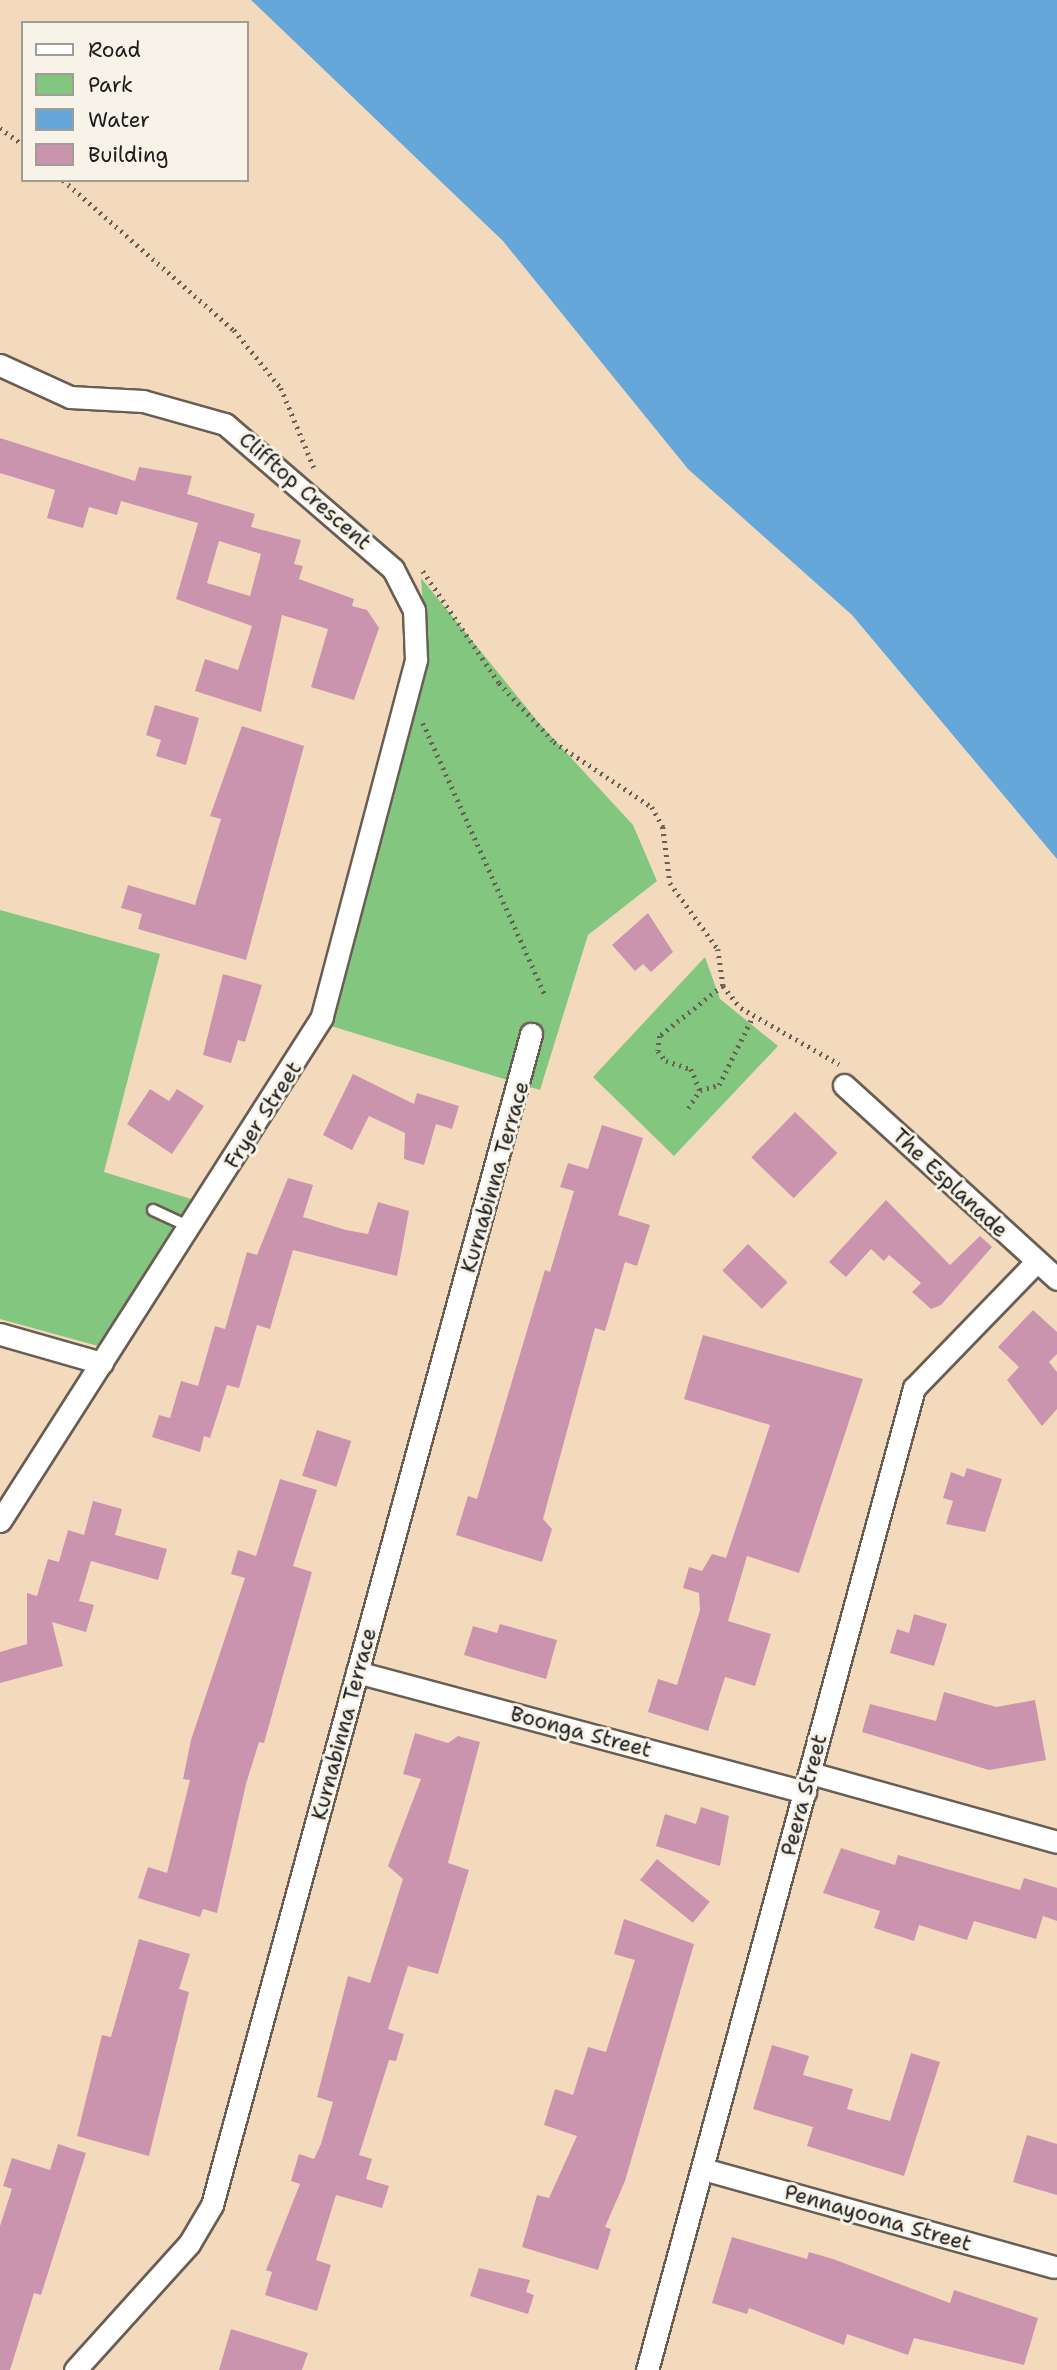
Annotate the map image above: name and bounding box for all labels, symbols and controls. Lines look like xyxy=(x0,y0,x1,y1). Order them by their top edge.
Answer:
legend xyxy=(21,21,248,182)
text: Road xyxy=(88,36,141,64)
text: Park xyxy=(88,71,133,99)
text: Water xyxy=(88,106,150,134)
text: Building xyxy=(88,141,168,169)
street label: Clifftop Crescent xyxy=(234,427,376,555)
street label: Fryer Street xyxy=(219,1057,307,1173)
street label: Kurnabinna Terrace xyxy=(456,1078,534,1276)
street label: The Esplanade xyxy=(887,1123,1013,1243)
street label: Kurnabinna Terrace xyxy=(306,1625,382,1823)
street label: Boonga Street xyxy=(508,1701,654,1763)
street label: Peera Street xyxy=(776,1731,832,1859)
street label: Pennayoona Street xyxy=(782,2179,974,2257)

